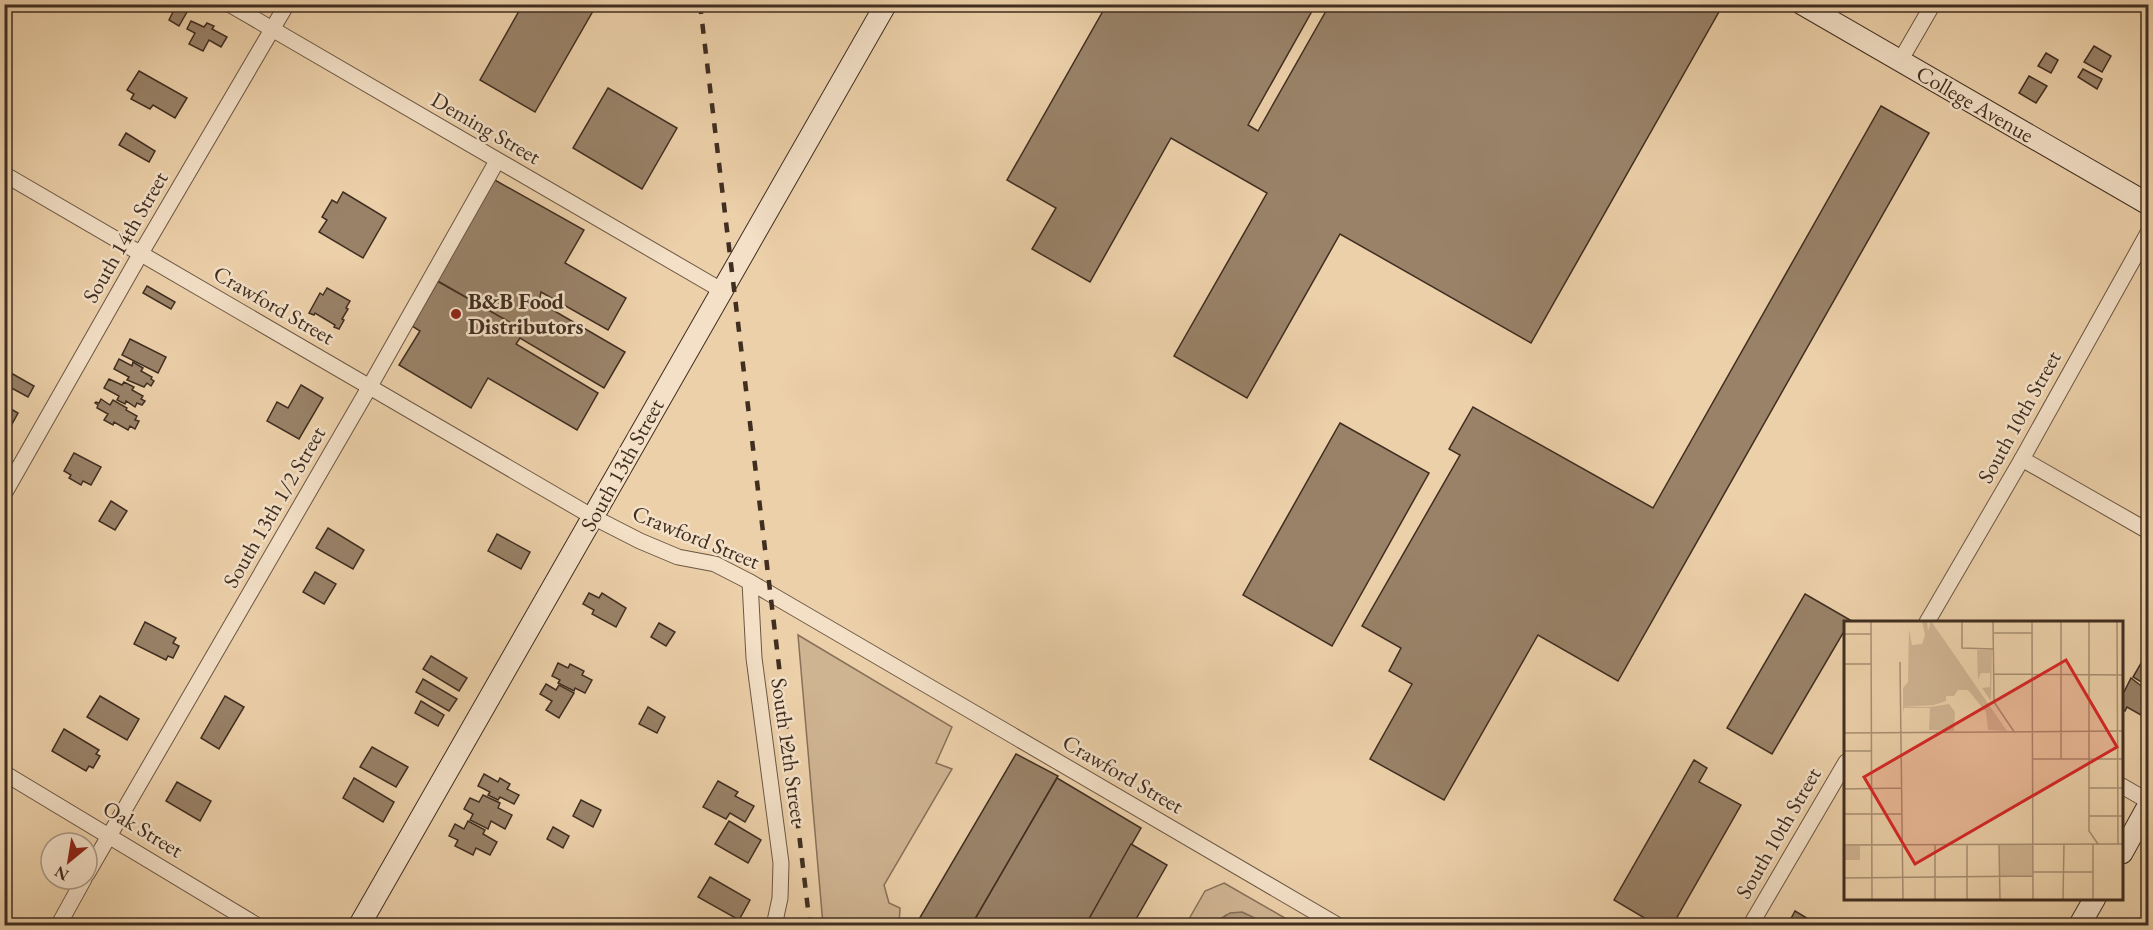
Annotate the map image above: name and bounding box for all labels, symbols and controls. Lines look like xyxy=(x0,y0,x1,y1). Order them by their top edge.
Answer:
street label: College Avenue xyxy=(1911,59,2039,150)
street label: Deming Street xyxy=(426,85,546,171)
street label: South 14th Street xyxy=(76,166,174,308)
street label: Crawford Street xyxy=(208,259,340,351)
place label: B&B Food Distributors xyxy=(468,287,584,341)
marker: B&B Food Distributors xyxy=(449,307,463,321)
street label: South 10th Street xyxy=(1971,345,2067,489)
street label: South 13th Street xyxy=(574,393,670,537)
street label: South 13th 1/2 Street xyxy=(216,421,332,593)
street label: Crawford Street xyxy=(628,498,764,576)
inset map xyxy=(1844,621,2123,900)
street label: South 12th Street xyxy=(764,676,814,826)
street label: Crawford Street xyxy=(1057,728,1189,820)
street label: South 10th Street xyxy=(1729,762,1827,904)
street label: Oak Street xyxy=(98,794,189,864)
north arrow xyxy=(39,831,99,891)
text: N xyxy=(51,861,73,886)

